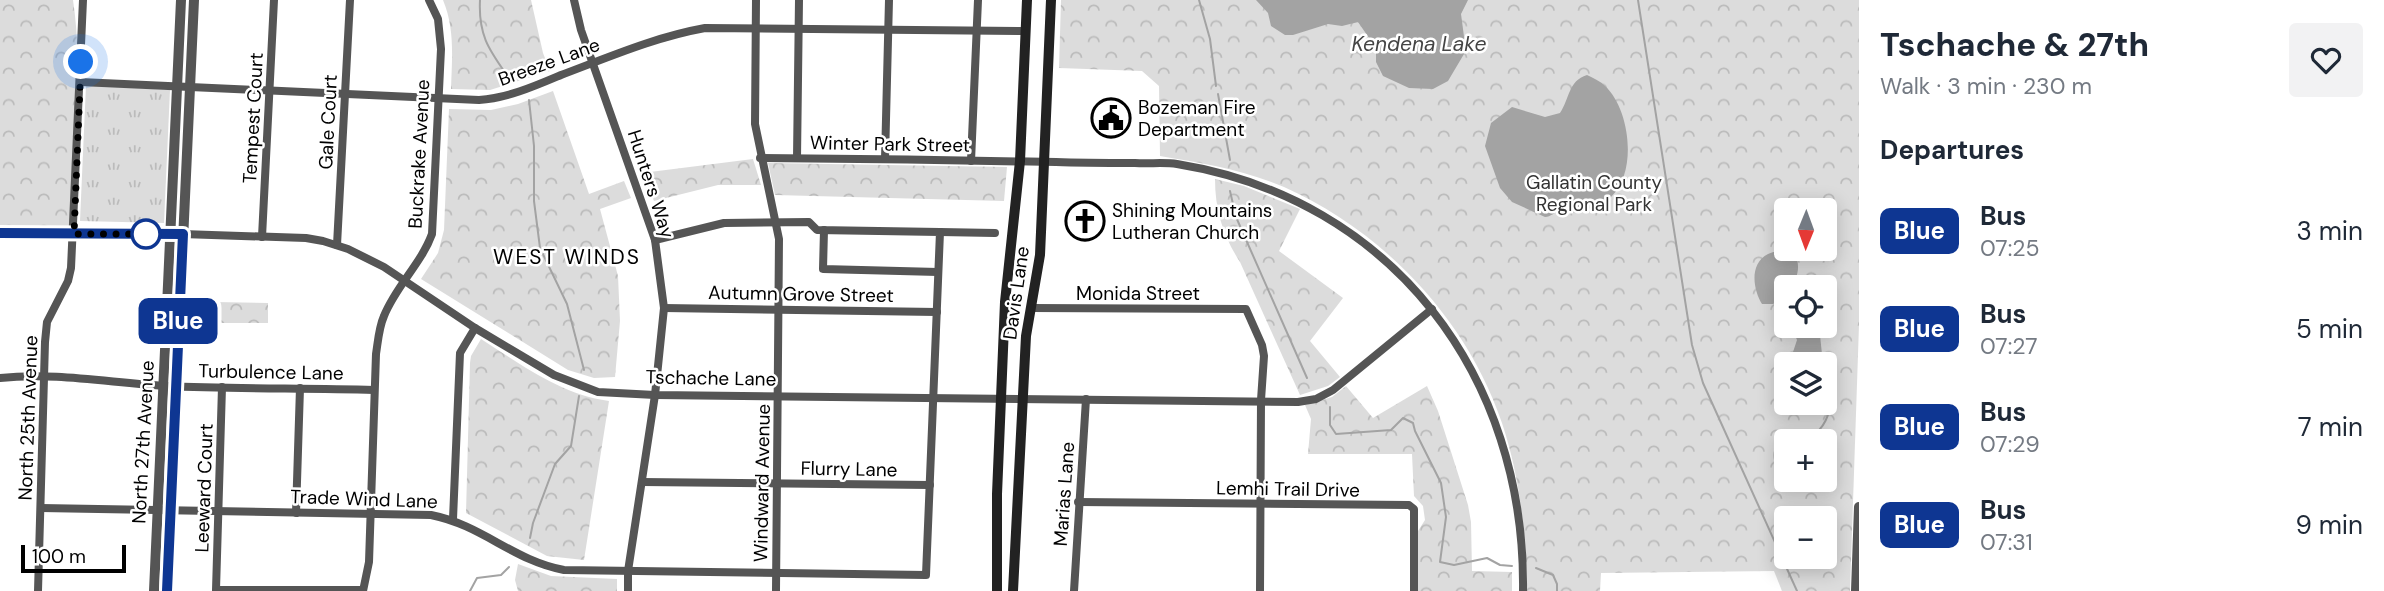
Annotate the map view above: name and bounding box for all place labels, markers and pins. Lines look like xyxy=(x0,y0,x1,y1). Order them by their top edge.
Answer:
place label: Bozeman Fire Department xyxy=(1138,95,1256,142)
public building icon: Bozeman Fire Department xyxy=(1090,97,1132,139)
place label: Shining Mountains Lutheran Church xyxy=(1112,198,1272,245)
church icon: Shining Mountains Lutheran Church xyxy=(1064,200,1106,242)
unlabelled marker xyxy=(131,219,161,249)

